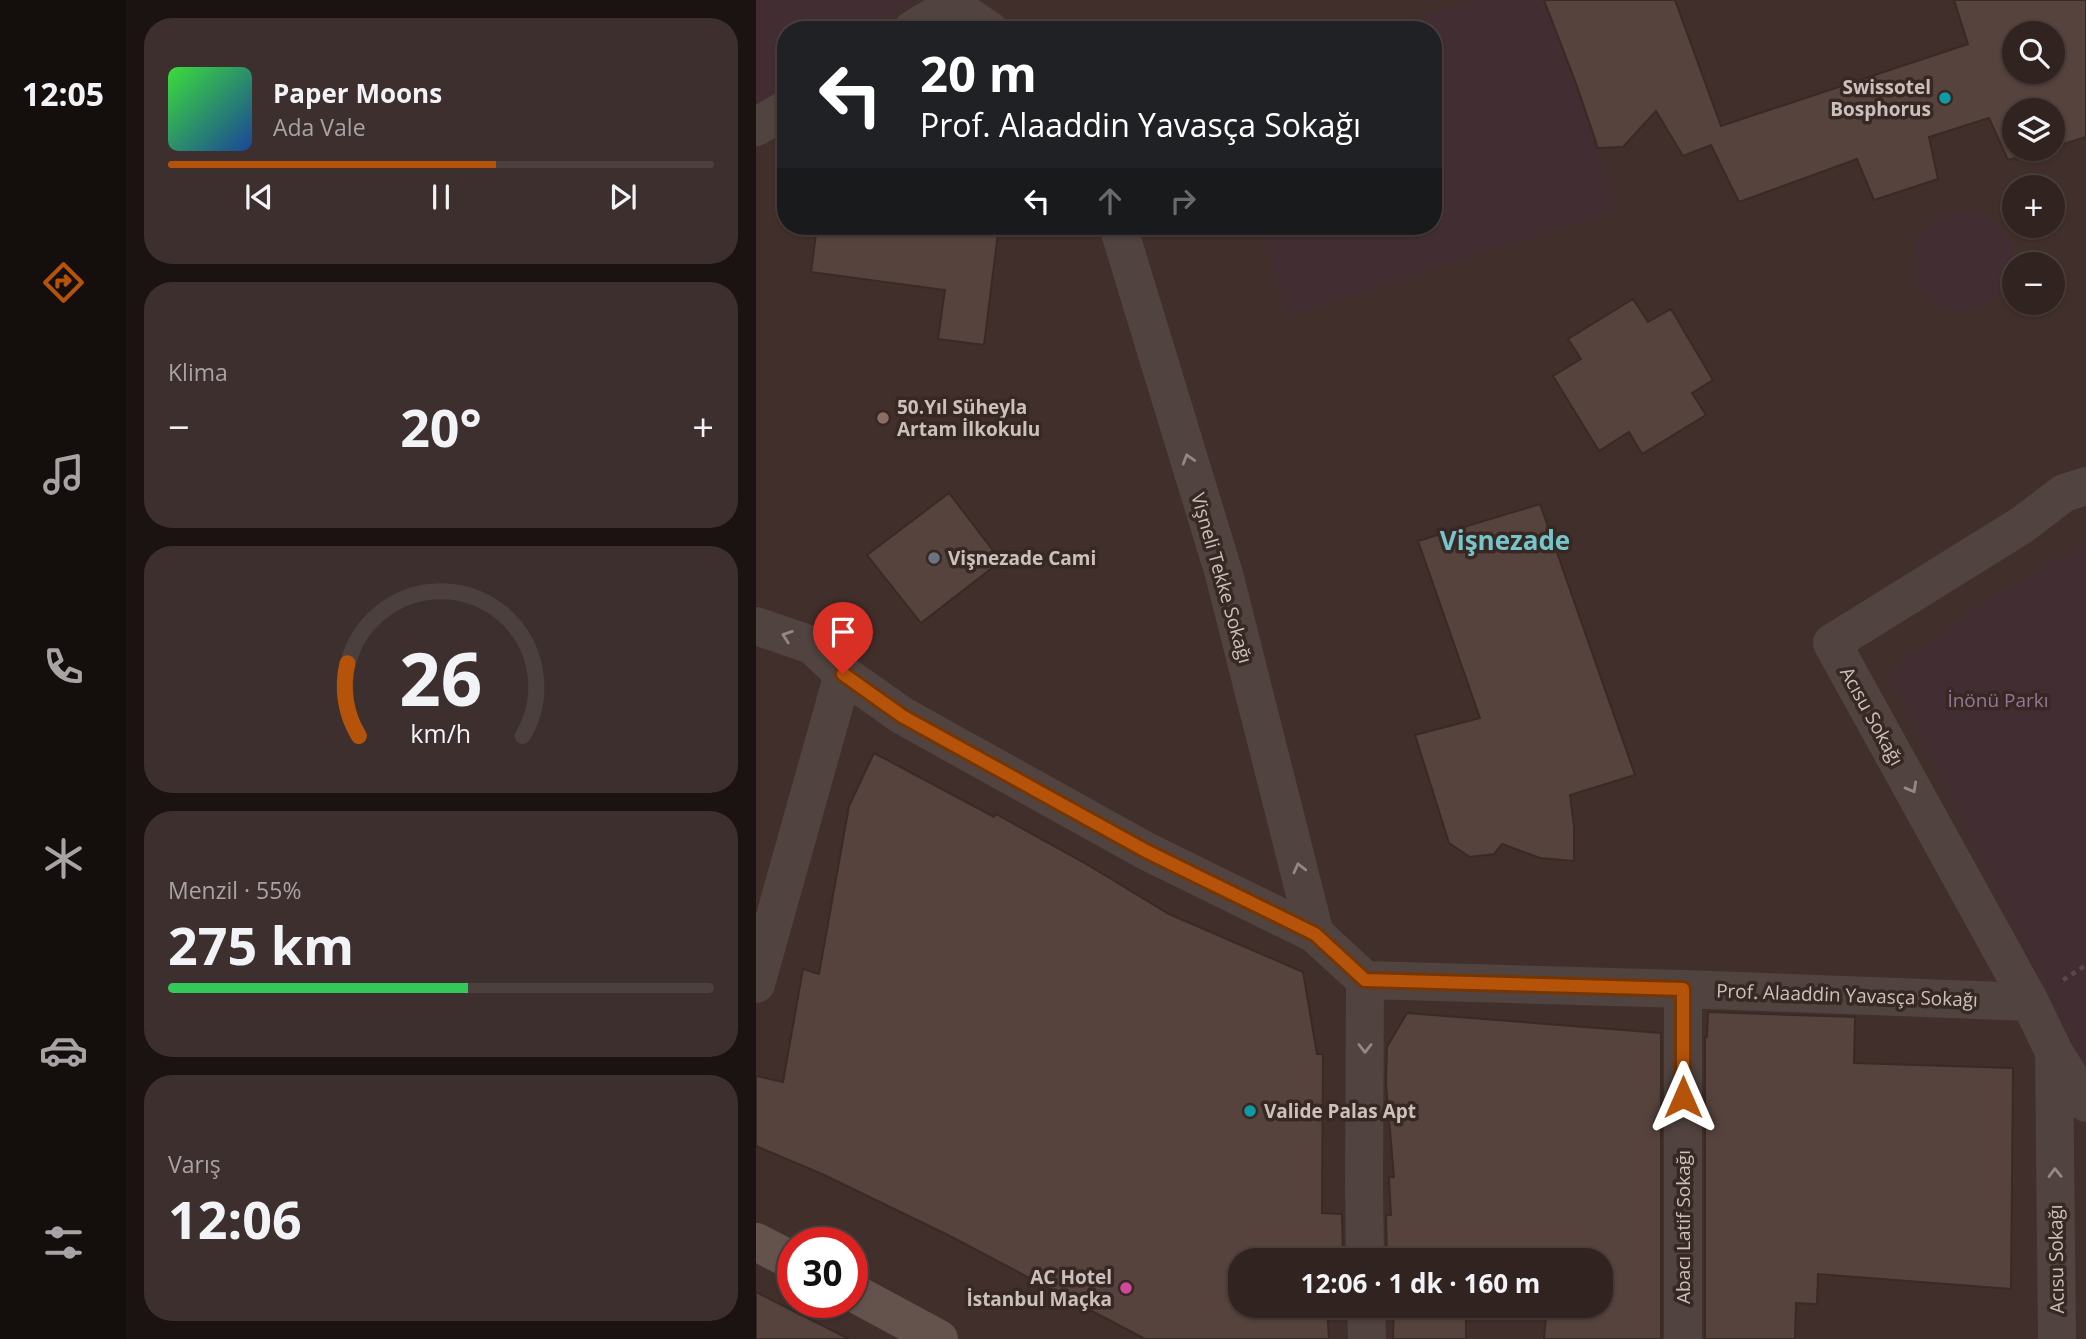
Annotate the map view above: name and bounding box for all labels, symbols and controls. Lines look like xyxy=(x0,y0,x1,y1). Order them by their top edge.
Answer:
map controls xyxy=(2002,21,2065,315)
button: search xyxy=(2002,21,2065,84)
text: 20 m xyxy=(920,40,1037,106)
icon: left xyxy=(805,49,896,140)
text: 12:05 xyxy=(22,72,104,115)
place label: Swissotel Bosphorus xyxy=(1830,74,1931,122)
text: Paper Moons xyxy=(273,75,442,111)
marker: Swissotel Bosphorus xyxy=(1937,90,1953,106)
button: layers xyxy=(2002,98,2065,161)
text: Prof. Alaaddin Yavasça Sokağı xyxy=(920,103,1361,146)
text: Ada Vale xyxy=(273,111,366,143)
button: + xyxy=(2002,175,2065,238)
icon: previous xyxy=(240,178,278,216)
icon: pause xyxy=(422,178,460,216)
icon: next xyxy=(604,178,642,216)
icon: left xyxy=(1018,182,1056,220)
icon: ahead xyxy=(1091,182,1129,220)
icon: right xyxy=(1164,182,1202,220)
button: − xyxy=(2002,252,2065,315)
icon: directions xyxy=(39,258,88,307)
text: Klima xyxy=(168,356,228,388)
text: 20° xyxy=(400,391,482,462)
place label: 50.Yıl Süheyla Artam İlkokulu xyxy=(897,394,1040,442)
text: − xyxy=(168,400,190,452)
text: + xyxy=(692,400,714,452)
marker: 50.Yıl Süheyla Artam İlkokulu xyxy=(875,410,891,426)
icon: music xyxy=(39,450,88,499)
one-way arrow xyxy=(1182,454,1197,466)
street label: Vişneli Tekke Sokağı xyxy=(1185,490,1259,666)
district label: Vişnezade xyxy=(1440,522,1570,558)
place label: Vişnezade Cami xyxy=(948,545,1096,571)
marker: Vişnezade Cami xyxy=(926,550,942,566)
pin xyxy=(813,602,873,674)
icon: arrive xyxy=(824,613,862,651)
text: 26 xyxy=(399,628,483,727)
one-way arrow xyxy=(781,630,793,644)
icon: phone xyxy=(39,642,88,691)
street label: Acısu Sokağı xyxy=(1834,662,1910,770)
park label: İnönü Parkı xyxy=(1947,687,2049,713)
text: km/h xyxy=(411,715,471,749)
one-way arrow xyxy=(1904,781,1917,793)
icon: climate xyxy=(39,834,88,883)
one-way arrow xyxy=(1293,862,1307,874)
text: Menzil · 55% xyxy=(168,874,301,906)
text: 275 km xyxy=(168,909,354,980)
street label: Prof. Alaaddin Yavasça Sokağı xyxy=(1716,977,1978,1013)
icon: car xyxy=(39,1026,88,1075)
one-way arrow xyxy=(1357,1044,1373,1054)
position arrow xyxy=(1646,1060,1720,1134)
place label: Valide Palas Apt xyxy=(1264,1098,1416,1124)
marker: Valide Palas Apt xyxy=(1242,1103,1258,1119)
text: Varış xyxy=(168,1148,221,1180)
street label: Abacı Latif Sokağı xyxy=(1670,1150,1696,1304)
one-way arrow xyxy=(2047,1167,2063,1178)
text: 12:06 xyxy=(168,1183,302,1254)
street label: Acısu Sokağı xyxy=(2042,1204,2070,1314)
icon: filters xyxy=(39,1218,88,1267)
speed limit sign: 30 xyxy=(777,1227,868,1318)
place label: AC Hotel İstanbul Maçka xyxy=(966,1264,1112,1312)
text: 12:06 · 1 dk · 160 m xyxy=(1301,1265,1540,1301)
marker: AC Hotel İstanbul Maçka xyxy=(1118,1280,1134,1296)

